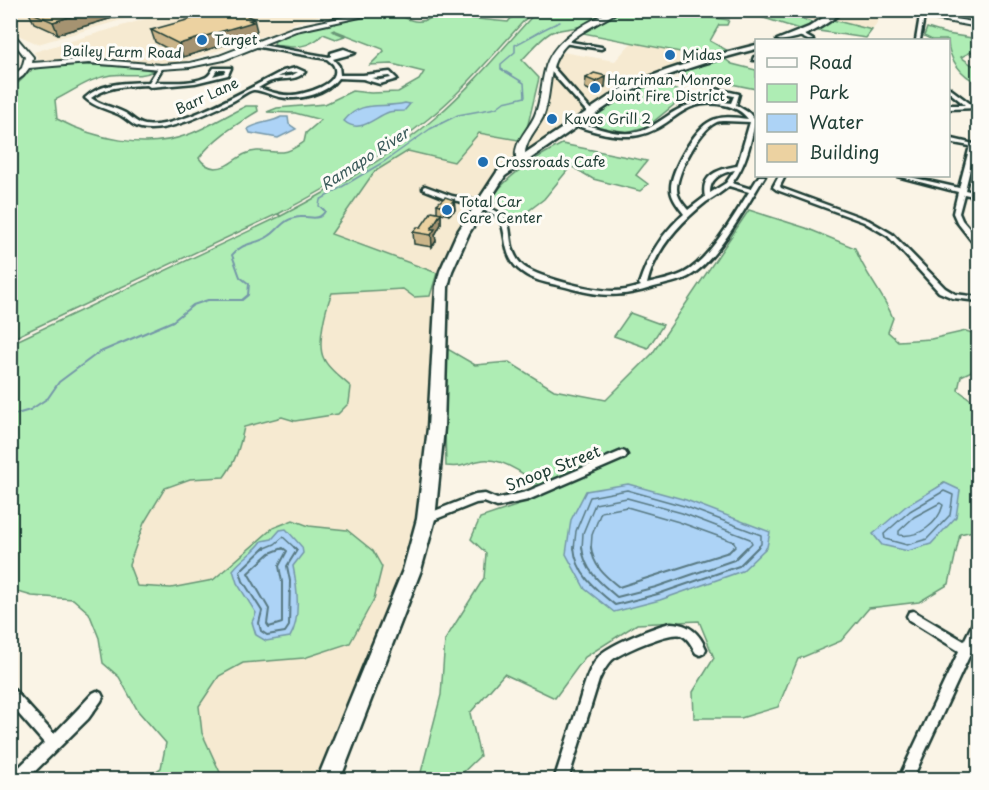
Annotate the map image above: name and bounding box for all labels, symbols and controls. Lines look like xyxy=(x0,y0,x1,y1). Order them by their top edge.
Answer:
place label: Target xyxy=(214,29,258,50)
marker: Target xyxy=(195,33,209,47)
legend xyxy=(755,39,950,177)
street label: Bailey Farm Road xyxy=(62,40,182,63)
place label: Midas xyxy=(682,44,722,65)
marker: Midas xyxy=(663,48,677,62)
text: Road xyxy=(809,48,853,75)
place label: Harriman-Monroe Joint Fire District xyxy=(607,69,732,106)
street label: Barr Lane xyxy=(172,72,242,119)
text: Park xyxy=(809,78,849,105)
marker: Harriman-Monroe Joint Fire District xyxy=(588,81,602,95)
place label: Kavos Grill 2 xyxy=(564,108,651,129)
text: Water xyxy=(809,108,864,135)
marker: Kavos Grill 2 xyxy=(545,112,559,126)
water label: Ramapo River xyxy=(316,119,415,195)
text: Building xyxy=(809,138,879,165)
place label: Crossroads Cafe xyxy=(495,151,605,172)
marker: Crossroads Cafe xyxy=(476,155,490,169)
place label: Total Car Care Center xyxy=(459,191,543,228)
marker: Total Car Care Center xyxy=(440,203,454,217)
street label: Snoop Street xyxy=(502,438,604,496)

